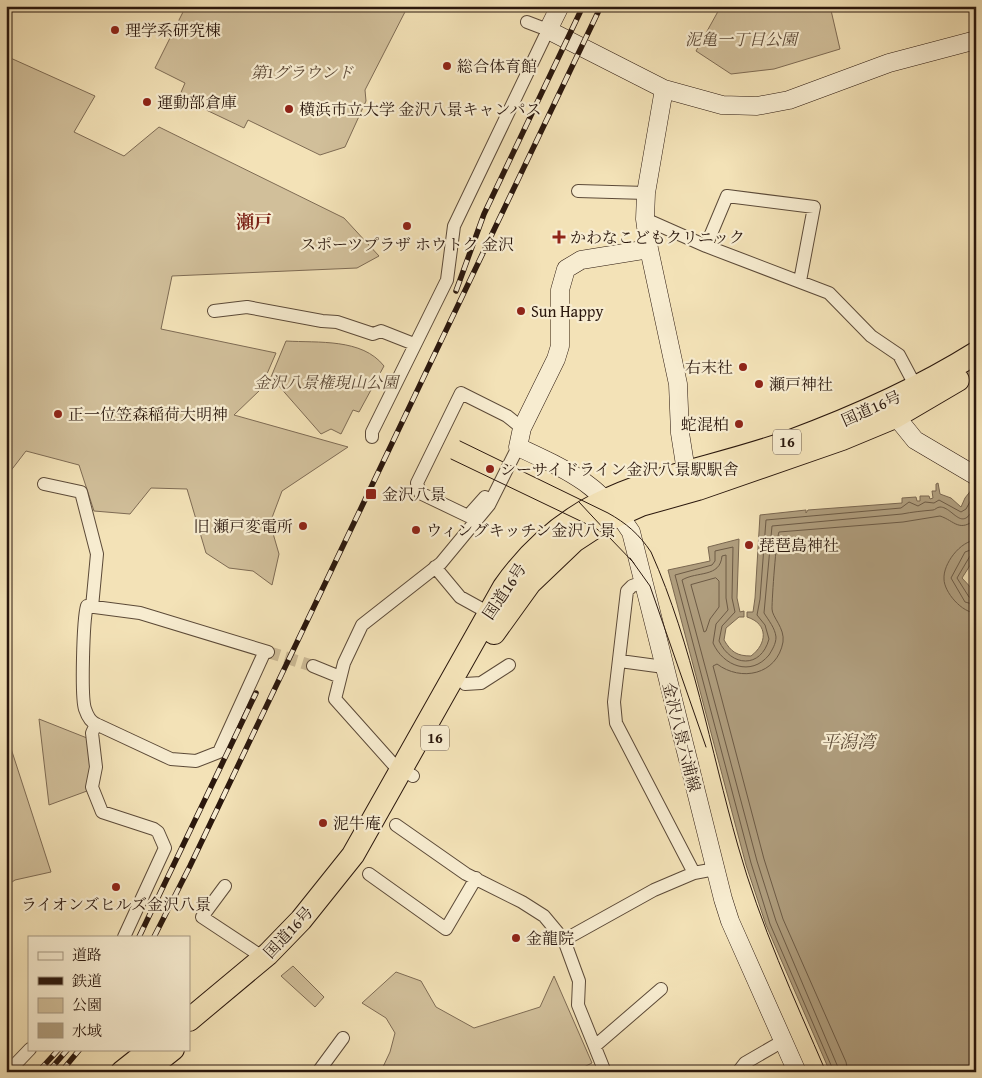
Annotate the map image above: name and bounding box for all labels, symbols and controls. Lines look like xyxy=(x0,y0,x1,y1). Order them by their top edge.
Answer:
place label: 理学系研究棟 xyxy=(125,18,221,42)
marker: 理学系研究棟 xyxy=(109,24,121,36)
park label: 泥亀一丁目公園 xyxy=(685,27,800,51)
place label: 総合体育館 xyxy=(457,54,537,78)
park label: 第1グラウンド xyxy=(251,60,354,84)
marker: 総合体育館 xyxy=(441,60,453,72)
place label: 運動部倉庫 xyxy=(157,90,237,114)
marker: 運動部倉庫 xyxy=(141,96,153,108)
place label: 横浜市立大学 金沢八景キャンパス xyxy=(299,97,541,121)
marker: 横浜市立大学 金沢八景キャンパス xyxy=(283,103,295,115)
district label: 瀬戸 xyxy=(236,208,272,235)
marker: スポーツプラザ ホウトク 金沢 xyxy=(401,220,413,232)
place label: かわなこどもクリニック xyxy=(570,225,745,249)
marker: かわなこどもクリニック xyxy=(552,230,566,244)
place label: スポーツプラザ ホウトク 金沢 xyxy=(300,232,514,256)
place label: Sun Happy xyxy=(531,299,603,323)
marker: Sun Happy xyxy=(515,305,527,317)
place label: 右末社 xyxy=(685,355,733,379)
marker: 右末社 xyxy=(737,361,749,373)
park label: 金沢八景権現山公園 xyxy=(254,370,401,394)
place label: 瀬戸神社 xyxy=(769,372,833,396)
marker: 瀬戸神社 xyxy=(753,378,765,390)
street label: 国道16号 xyxy=(837,384,905,432)
place label: 正一位笠森稲荷大明神 xyxy=(68,402,228,426)
marker: 正一位笠森稲荷大明神 xyxy=(52,408,64,420)
place label: 蛇混柏 xyxy=(681,412,729,436)
marker: 蛇混柏 xyxy=(733,418,745,430)
road number: 16 xyxy=(773,430,801,454)
place label: シーサイドライン金沢八景駅駅舎 xyxy=(500,457,738,481)
marker: シーサイドライン金沢八景駅駅舎 xyxy=(484,463,496,475)
place label: 金沢八景 xyxy=(382,482,446,506)
marker: 金沢八景 xyxy=(364,487,378,501)
place label: 旧 瀬戸変電所 xyxy=(193,514,293,538)
place label: ウィングキッチン金沢八景 xyxy=(426,518,616,542)
marker: 旧 瀬戸変電所 xyxy=(297,520,309,532)
marker: ウィングキッチン金沢八景 xyxy=(410,524,422,536)
place label: 琵琶島神社 xyxy=(759,533,839,557)
marker: 琵琶島神社 xyxy=(743,539,755,551)
street label: 国道16号 xyxy=(476,558,532,624)
street label: 金沢八景六浦線 xyxy=(657,680,707,794)
road number: 16 xyxy=(421,726,449,750)
water label: 平潟湾 xyxy=(821,728,878,755)
place label: 泥牛庵 xyxy=(333,811,381,835)
marker: 泥牛庵 xyxy=(317,817,329,829)
marker: ライオンズヒルズ金沢八景 xyxy=(110,881,122,893)
place label: ライオンズヒルズ金沢八景 xyxy=(21,892,211,916)
street label: 国道16号 xyxy=(258,901,318,963)
place label: 金龍院 xyxy=(526,926,574,950)
marker: 金龍院 xyxy=(510,932,522,944)
legend xyxy=(28,936,190,1050)
text: 道路 xyxy=(72,944,102,965)
text: 鉄道 xyxy=(72,970,102,991)
text: 公園 xyxy=(72,994,102,1015)
text: 水域 xyxy=(72,1020,102,1041)

